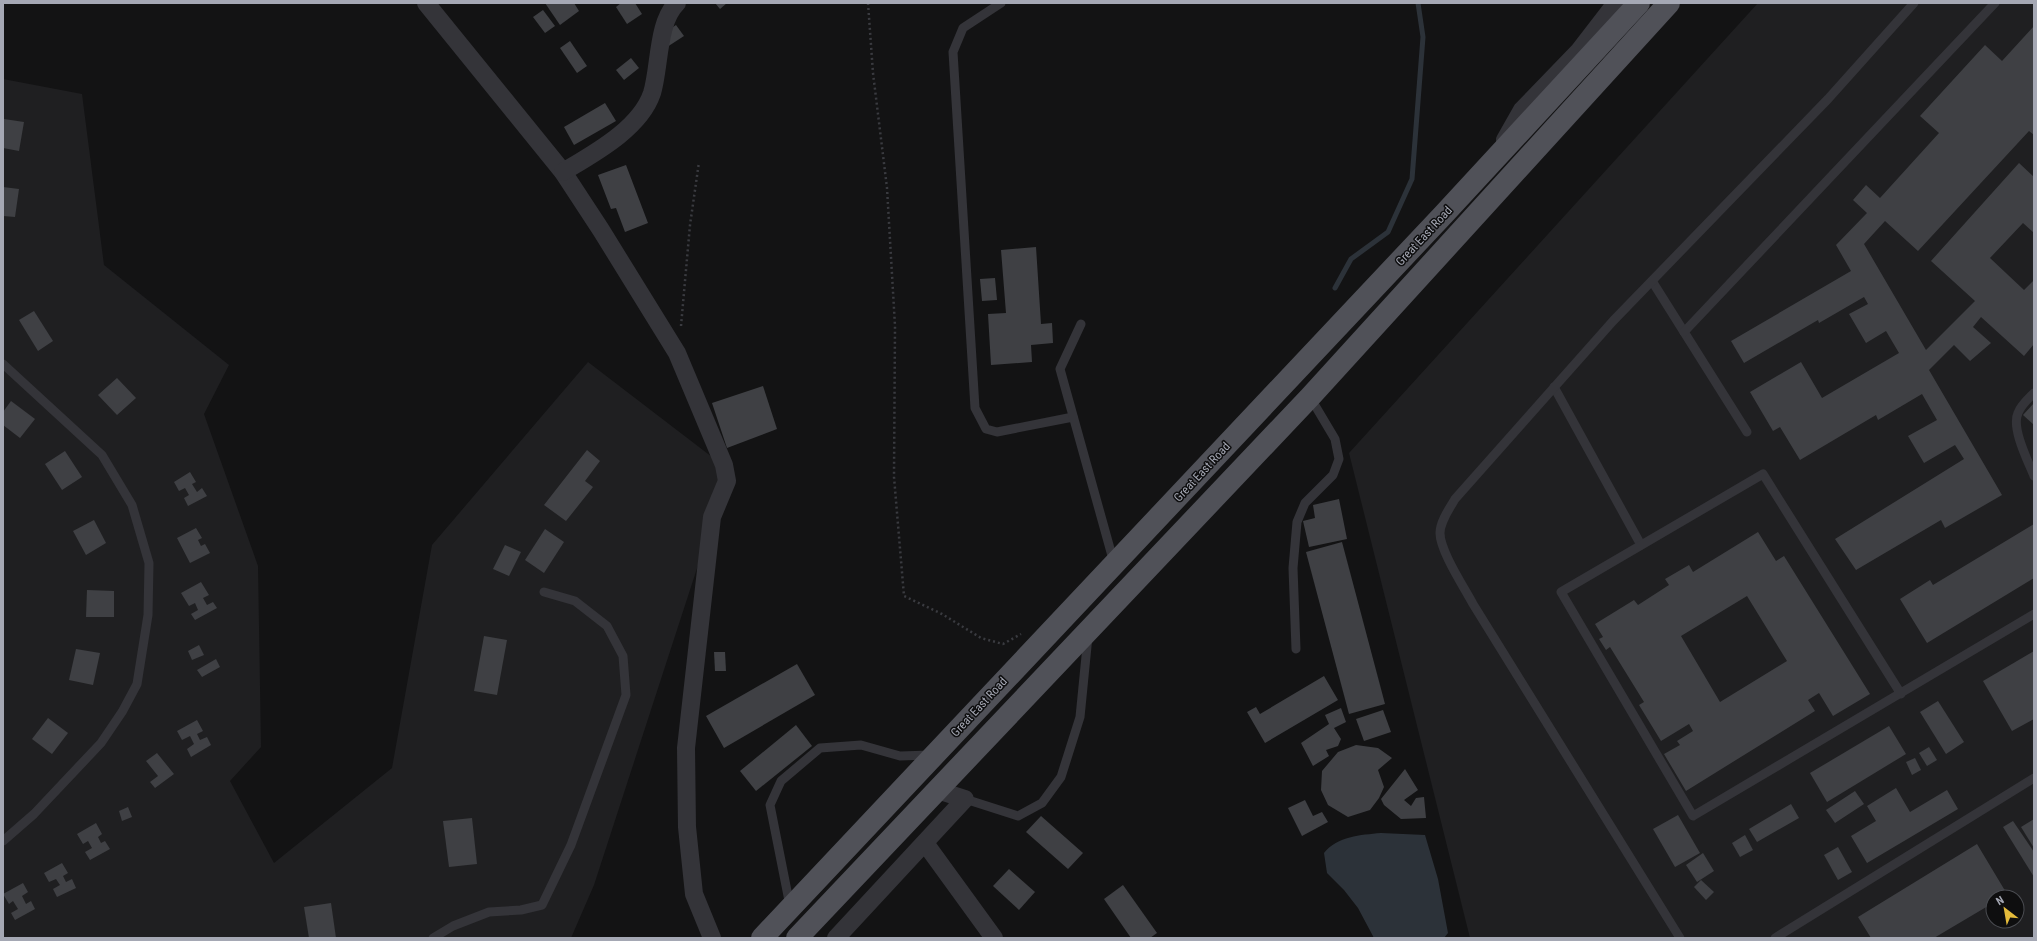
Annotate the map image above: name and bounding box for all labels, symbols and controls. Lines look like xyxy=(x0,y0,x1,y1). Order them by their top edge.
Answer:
street label: Great East Road xyxy=(1393,203,1455,269)
street label: Great East Road xyxy=(1171,439,1233,505)
street label: Great East Road xyxy=(948,674,1010,740)
north arrow xyxy=(1985,889,2025,929)
text: N xyxy=(1994,893,2007,908)

